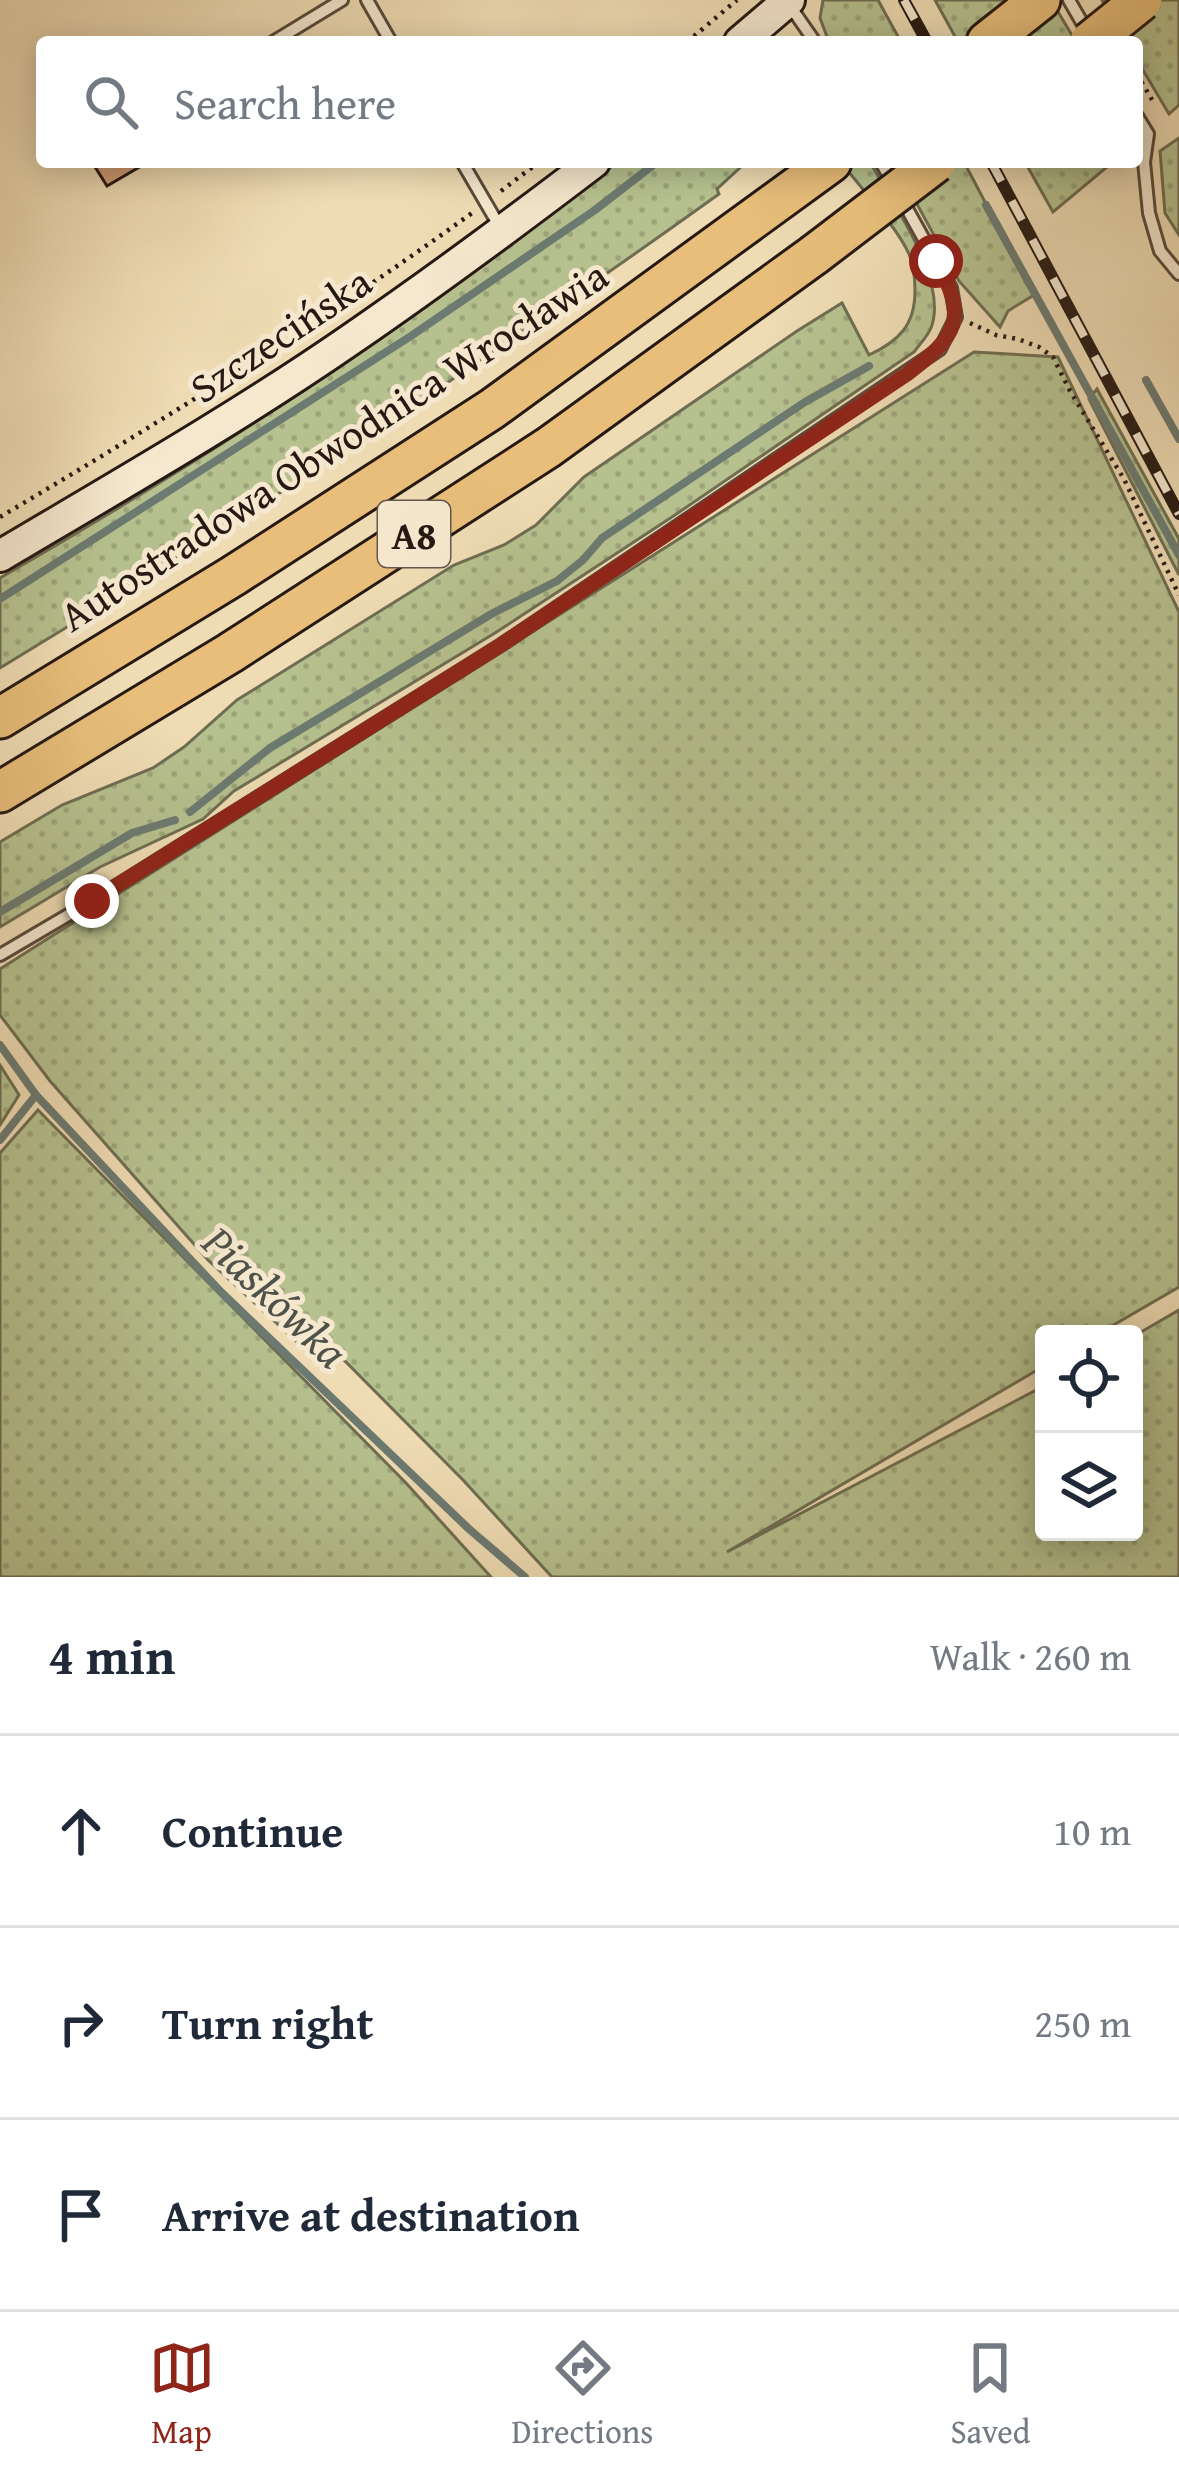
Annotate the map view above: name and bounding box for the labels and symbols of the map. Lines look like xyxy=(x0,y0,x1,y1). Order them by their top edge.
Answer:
route start xyxy=(909,234,963,288)
street label: Autostradowa Obwodnica Wrocławia xyxy=(47,244,619,646)
street label: Szczecińska xyxy=(177,251,383,417)
road number: A8 xyxy=(378,501,450,567)
route end xyxy=(65,874,119,928)
water label: Piaskówka xyxy=(188,1209,364,1382)

